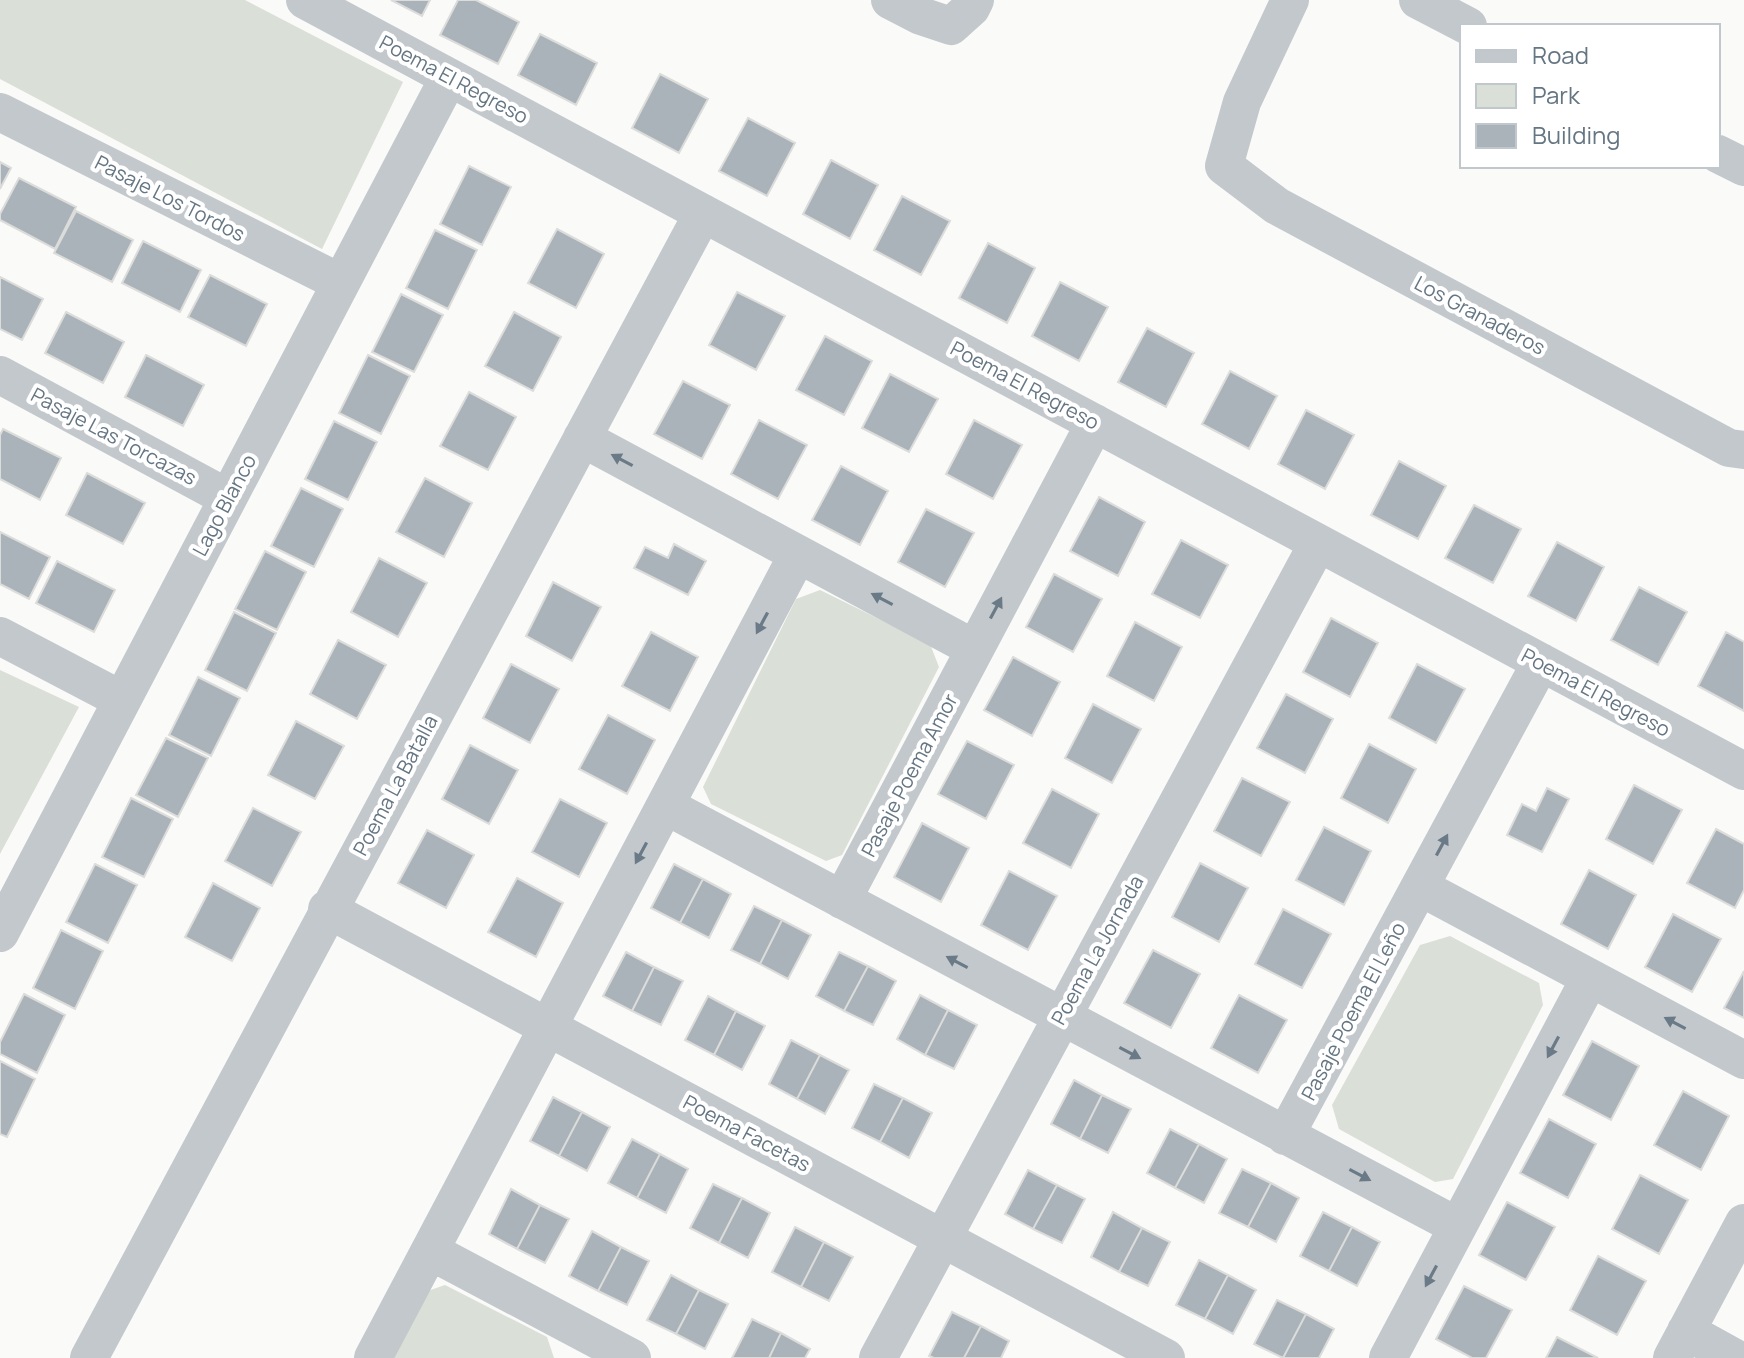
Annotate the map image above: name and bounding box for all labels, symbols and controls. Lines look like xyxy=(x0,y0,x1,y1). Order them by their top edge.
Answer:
legend xyxy=(1460,24,1720,168)
street label: Poema El Regreso xyxy=(375,28,533,130)
text: Road xyxy=(1532,38,1589,71)
text: Park xyxy=(1532,78,1581,111)
text: Building xyxy=(1532,118,1620,151)
street label: Pasaje Los Tordos xyxy=(90,149,250,247)
street label: Los Granaderos xyxy=(1410,269,1550,361)
street label: Poema El Regreso xyxy=(946,334,1104,436)
street label: Pasaje Las Torcazas xyxy=(27,381,201,491)
street label: Lago Blanco xyxy=(186,449,262,561)
one-way arrow xyxy=(611,453,633,467)
one-way arrow xyxy=(870,592,893,606)
one-way arrow xyxy=(990,597,1003,620)
one-way arrow xyxy=(755,612,768,635)
street label: Poema El Regreso xyxy=(1517,641,1675,743)
street label: Pasaje Poema Amor xyxy=(855,689,963,861)
street label: Poema La Batalla xyxy=(347,710,443,860)
one-way arrow xyxy=(1435,834,1449,857)
one-way arrow xyxy=(634,842,647,865)
street label: Poema La Jornada xyxy=(1045,870,1149,1030)
street label: Pasaje Poema El Leño xyxy=(1295,917,1411,1105)
one-way arrow xyxy=(946,955,968,969)
one-way arrow xyxy=(1664,1017,1686,1031)
one-way arrow xyxy=(1546,1036,1560,1058)
one-way arrow xyxy=(1118,1047,1141,1060)
street label: Poema Facetas xyxy=(679,1088,815,1178)
one-way arrow xyxy=(1348,1168,1371,1181)
one-way arrow xyxy=(1424,1265,1437,1288)

